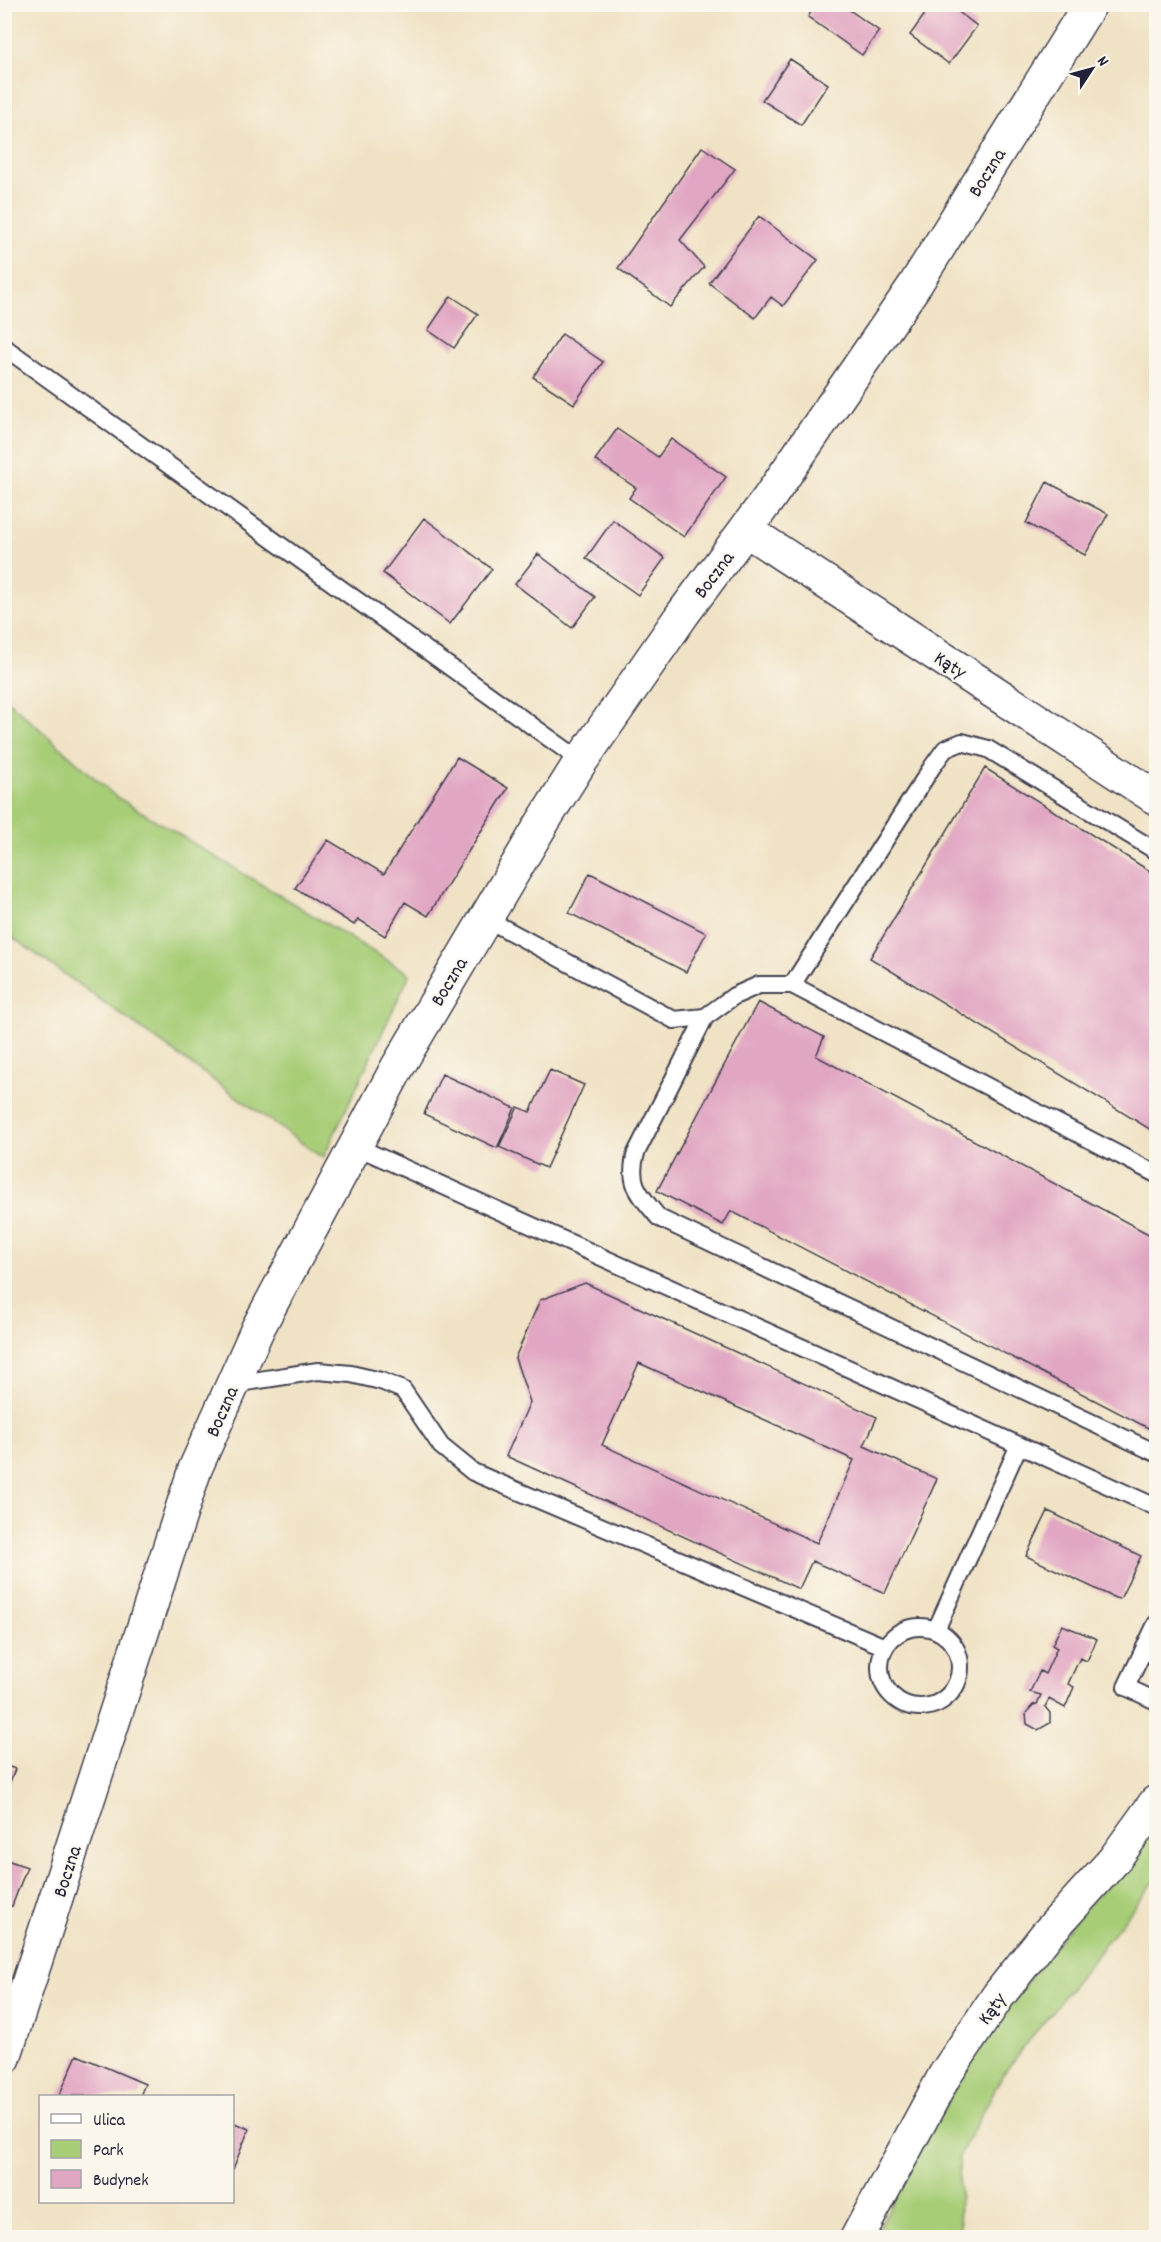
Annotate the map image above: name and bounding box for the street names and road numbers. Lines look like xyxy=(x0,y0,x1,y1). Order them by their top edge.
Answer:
street label: Boczna xyxy=(963,143,1015,203)
street label: Boczna xyxy=(688,546,743,605)
street label: Kąty xyxy=(928,646,972,688)
street label: Boczna xyxy=(425,952,476,1012)
street label: Boczna xyxy=(200,1382,247,1442)
street label: Boczna xyxy=(47,1842,90,1901)
street label: Kąty xyxy=(972,1987,1015,2032)

